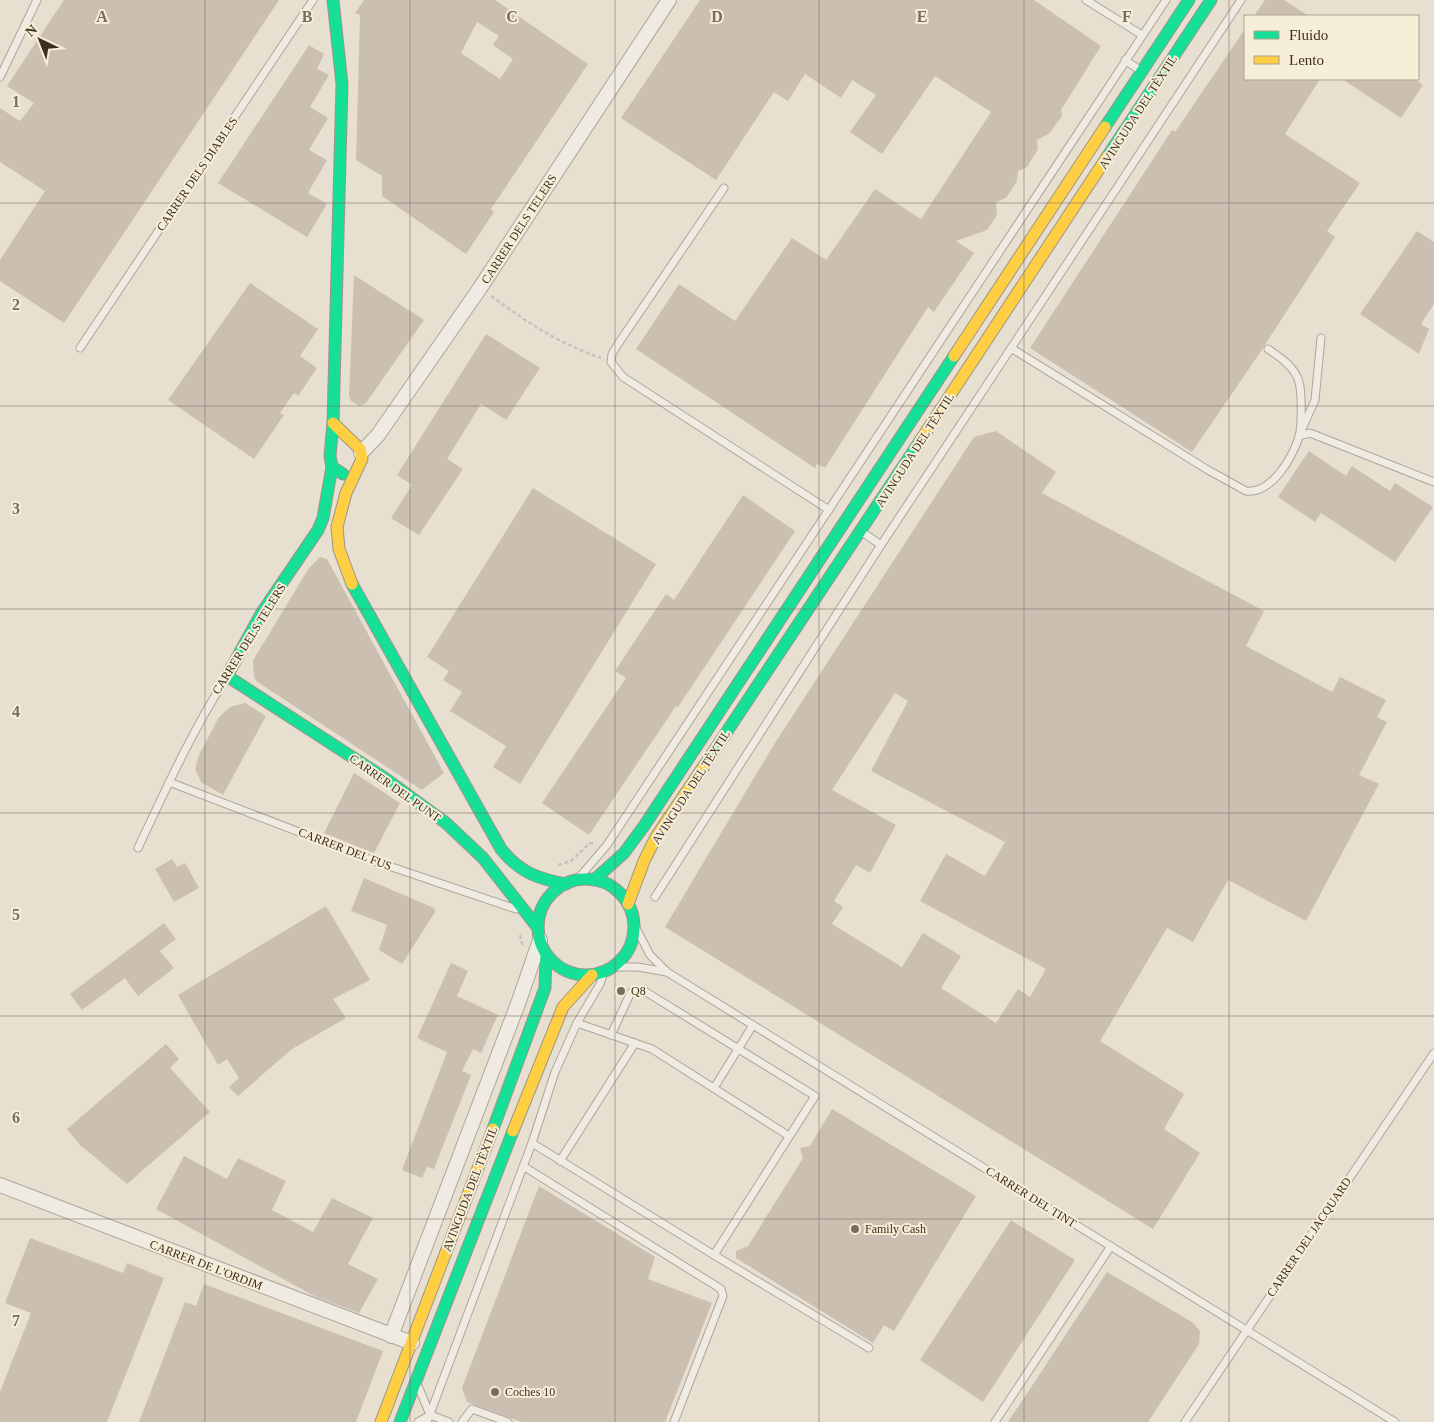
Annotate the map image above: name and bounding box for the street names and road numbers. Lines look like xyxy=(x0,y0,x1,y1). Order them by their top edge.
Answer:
street label: AVINGUDA DEL TÈXTIL xyxy=(1096,52,1180,172)
street label: CARRER DELS DIABLES xyxy=(154,114,240,234)
street label: CARRER DELS TELERS xyxy=(478,172,560,286)
street label: AVINGUDA DEL TÈXTIL xyxy=(873,390,957,510)
street label: CARRER DELS TELERS xyxy=(209,581,289,697)
street label: AVINGUDA DEL TÈXTIL xyxy=(649,727,733,847)
street label: CARRER DEL PUNT xyxy=(347,751,444,825)
street label: CARRER DEL FUS xyxy=(296,825,394,873)
street label: AVINGUDA DEL TÈXTIL xyxy=(440,1124,500,1254)
street label: CARRER DEL TINT xyxy=(983,1164,1079,1231)
street label: CARRER DEL JACQUARD xyxy=(1264,1174,1354,1299)
street label: CARRER DE L'ORDIM xyxy=(148,1237,265,1293)

